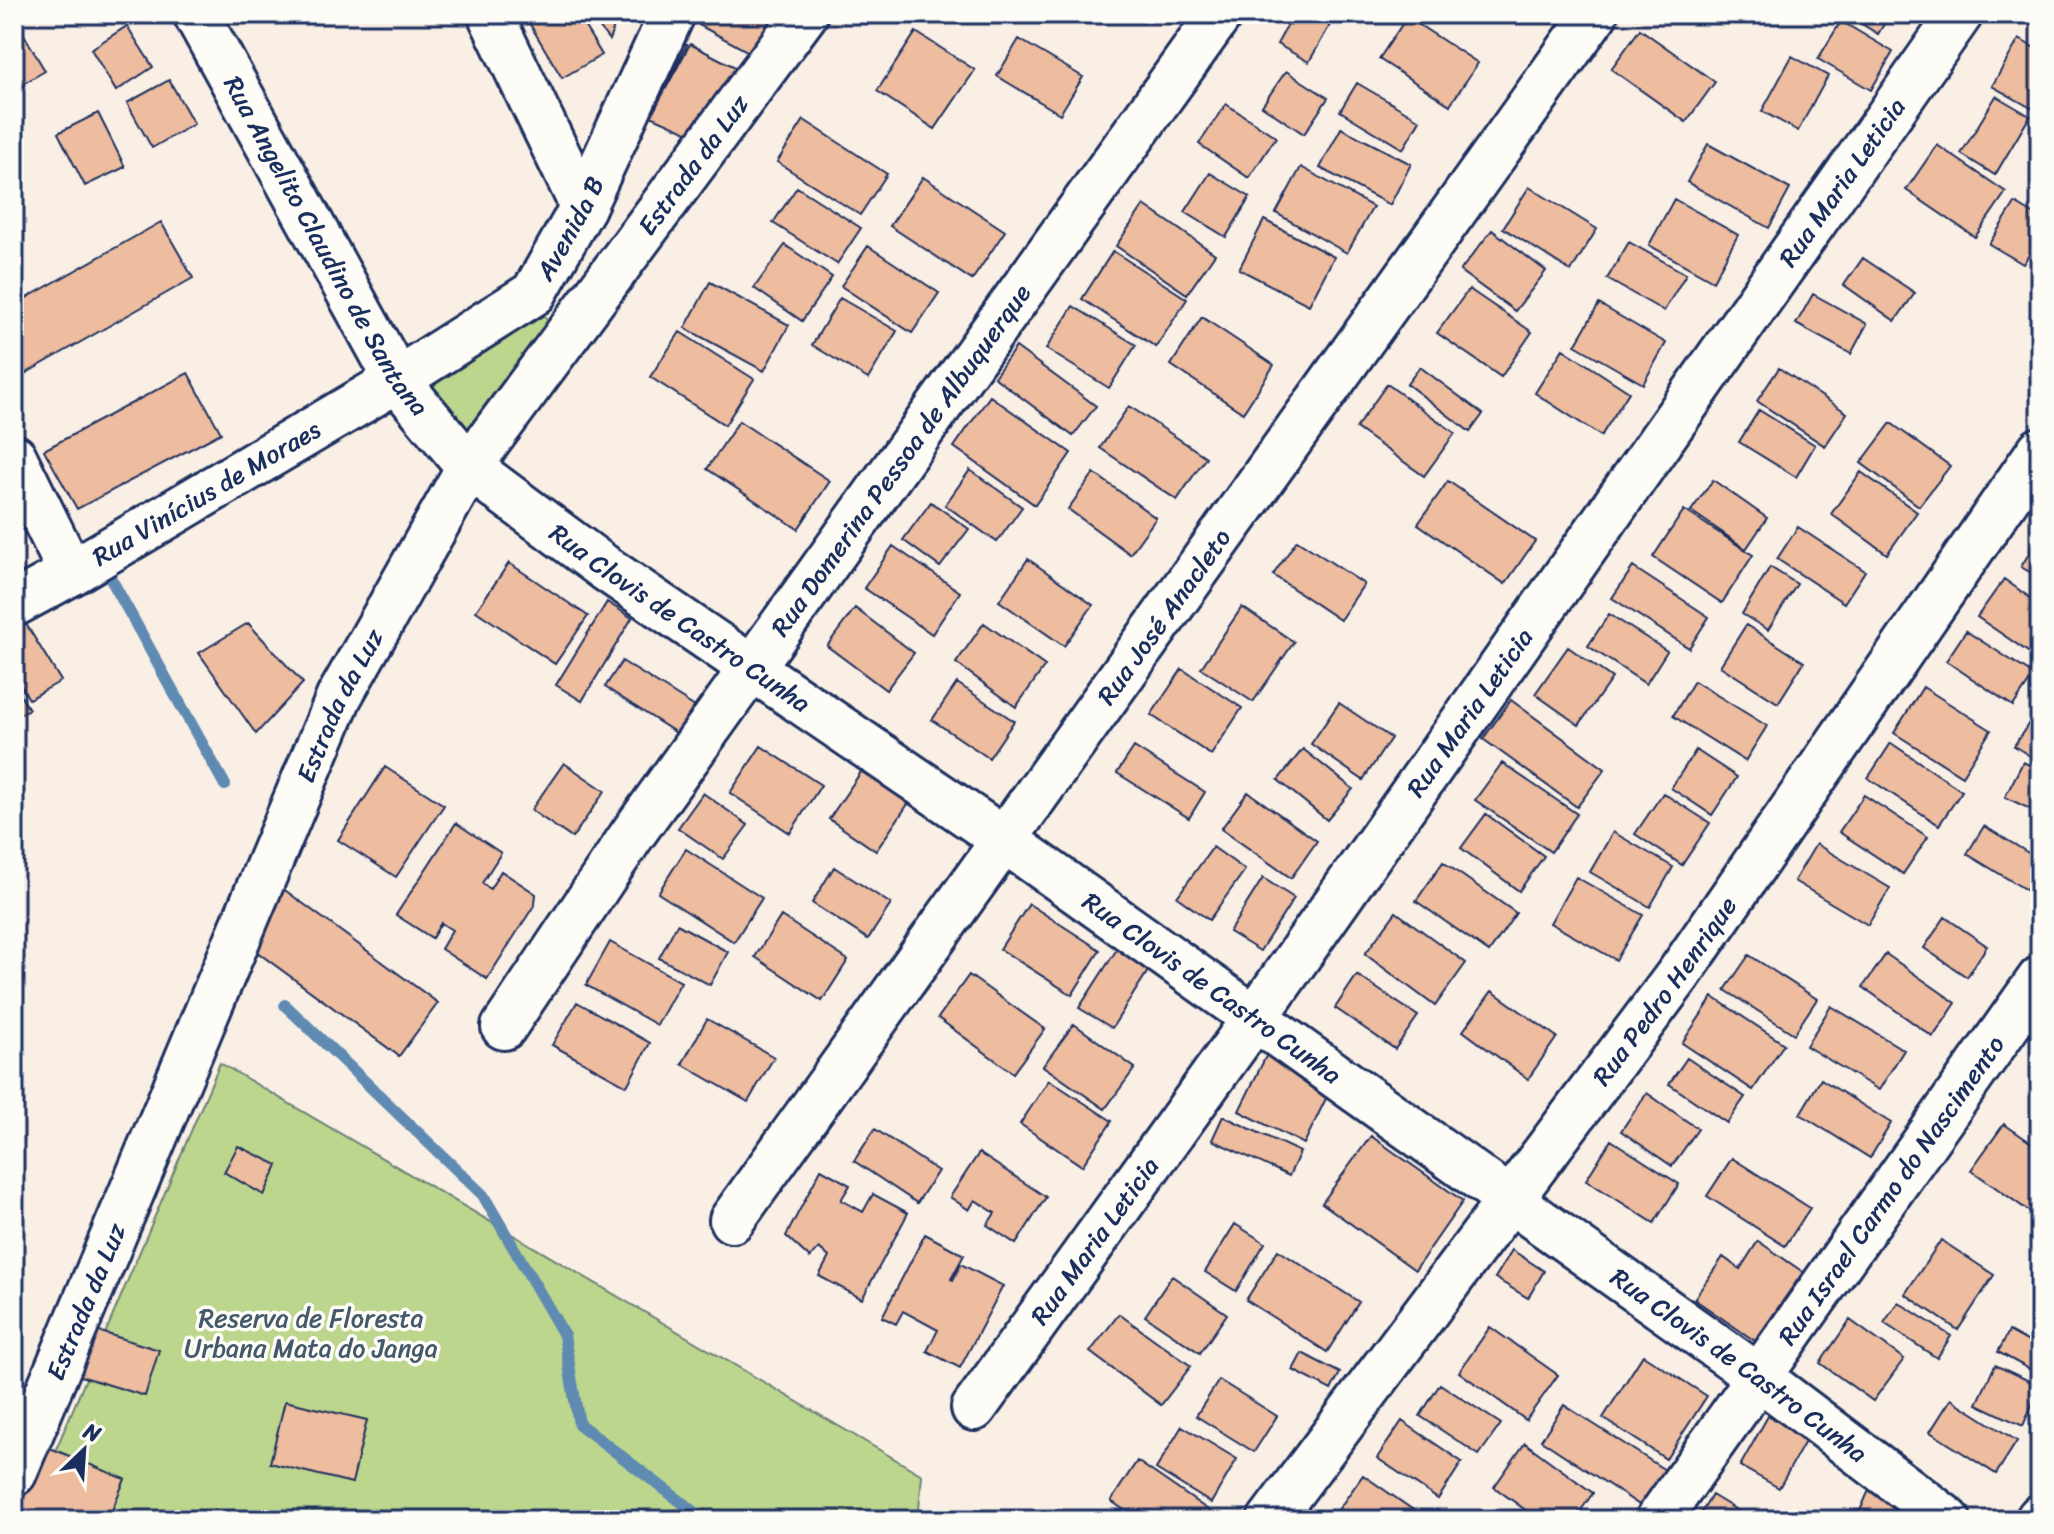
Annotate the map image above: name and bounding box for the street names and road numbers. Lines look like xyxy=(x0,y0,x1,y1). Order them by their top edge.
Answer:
street label: Rua Angelito Claudino de Santana xyxy=(211,67,441,427)
street label: Estrada da Luz xyxy=(625,83,762,245)
street label: Rua Maria Leticia xyxy=(1766,88,1918,277)
street label: Avenida B xyxy=(522,168,617,290)
street label: Rua Domerina Pessoa de Albuquerque xyxy=(758,273,1043,646)
street label: Rua Vinícius de Moraes xyxy=(83,407,330,579)
street label: Rua Clovis de Castro Cunha xyxy=(539,511,821,725)
street label: Rua José Anacleto xyxy=(1084,518,1243,715)
street label: Rua Maria Leticia xyxy=(1394,618,1546,807)
street label: Estrada da Luz xyxy=(283,619,397,790)
street label: Rua Clovis de Castro Cunha xyxy=(1072,879,1352,1096)
street label: Rua Pedro Henrique xyxy=(1580,886,1749,1096)
street label: Rua Israel Carmo do Nascimento xyxy=(1765,1025,2017,1355)
street label: Rua Maria Leticia xyxy=(1018,1147,1171,1335)
street label: Estrada da Luz xyxy=(32,1215,140,1387)
street label: Rua Clovis de Castro Cunha xyxy=(1600,1255,1878,1475)

